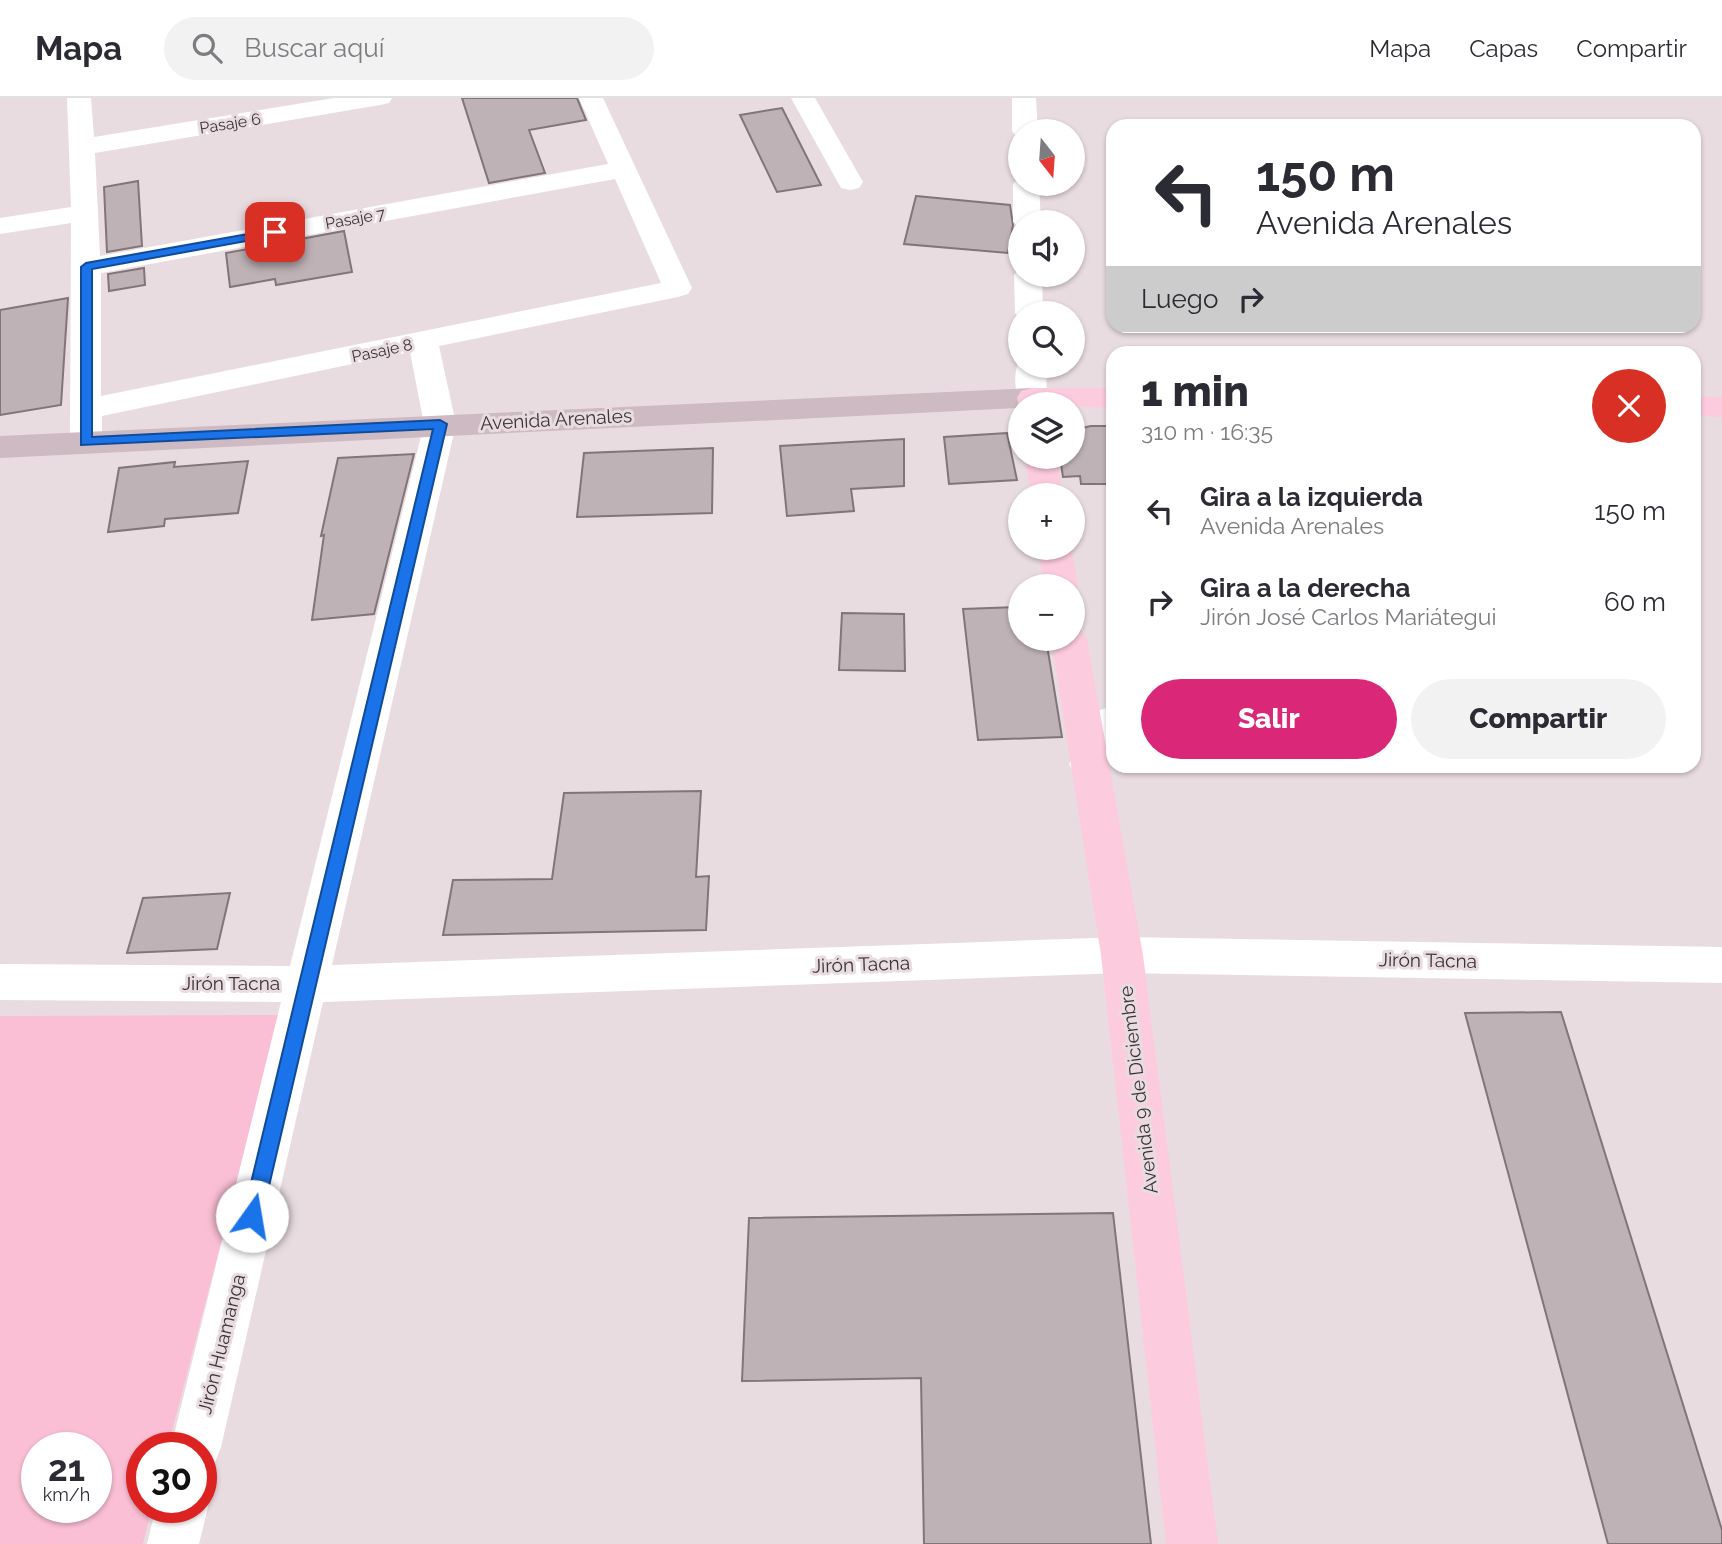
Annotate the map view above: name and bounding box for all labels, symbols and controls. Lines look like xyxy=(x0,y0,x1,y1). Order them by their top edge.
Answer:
search box xyxy=(164,17,654,80)
text: Mapa xyxy=(35,29,122,68)
icon: search xyxy=(188,29,226,67)
text: Buscar aquí xyxy=(244,33,384,63)
text: Mapa xyxy=(1369,34,1431,63)
text: Capas xyxy=(1469,34,1538,63)
text: Compartir xyxy=(1576,34,1687,63)
street label: Pasaje 6 xyxy=(198,109,262,138)
north arrow xyxy=(1008,119,1085,196)
map controls xyxy=(1008,119,1085,651)
text: 150 m xyxy=(1256,145,1395,202)
icon: left xyxy=(1141,147,1232,238)
pin xyxy=(245,202,305,262)
street label: Pasaje 7 xyxy=(324,204,387,233)
text: Avenida Arenales xyxy=(1256,204,1512,241)
button: sound xyxy=(1008,210,1085,287)
icon: arrive xyxy=(256,213,294,251)
icon: right xyxy=(1232,280,1270,318)
text: Luego xyxy=(1141,284,1218,314)
button: search xyxy=(1008,301,1085,378)
street label: Pasaje 8 xyxy=(350,335,414,366)
text: 1 min xyxy=(1141,367,1249,416)
button: close xyxy=(1592,369,1666,443)
button: layers xyxy=(1008,392,1085,469)
street label: Avenida Arenales xyxy=(479,404,633,434)
text: 310 m · 16:35 xyxy=(1141,418,1273,445)
text: Gira a la izquierda xyxy=(1200,482,1423,512)
button: + xyxy=(1008,483,1085,560)
icon: left xyxy=(1141,492,1179,530)
text: 150 m xyxy=(1594,496,1666,526)
text: Avenida Arenales xyxy=(1200,512,1384,539)
text: Gira a la derecha xyxy=(1200,573,1410,603)
button: − xyxy=(1008,574,1085,651)
icon: right xyxy=(1141,583,1179,621)
text: 60 m xyxy=(1604,587,1666,617)
text: Jirón José Carlos Mariátegui xyxy=(1200,603,1496,630)
button: Salir xyxy=(1141,679,1397,759)
button: Compartir xyxy=(1411,679,1666,759)
street label: Jirón Tacna xyxy=(1379,948,1477,972)
street label: Jirón Tacna xyxy=(812,951,910,977)
street label: Jirón Tacna xyxy=(182,972,280,994)
street label: Avenida 9 de Diciembre xyxy=(1114,985,1162,1195)
position arrow xyxy=(215,1179,289,1253)
street label: Jirón Huamanga xyxy=(193,1272,249,1416)
speed limit sign: 30 xyxy=(126,1432,217,1523)
text: 21 xyxy=(48,1448,85,1489)
text: km/h xyxy=(43,1484,90,1505)

